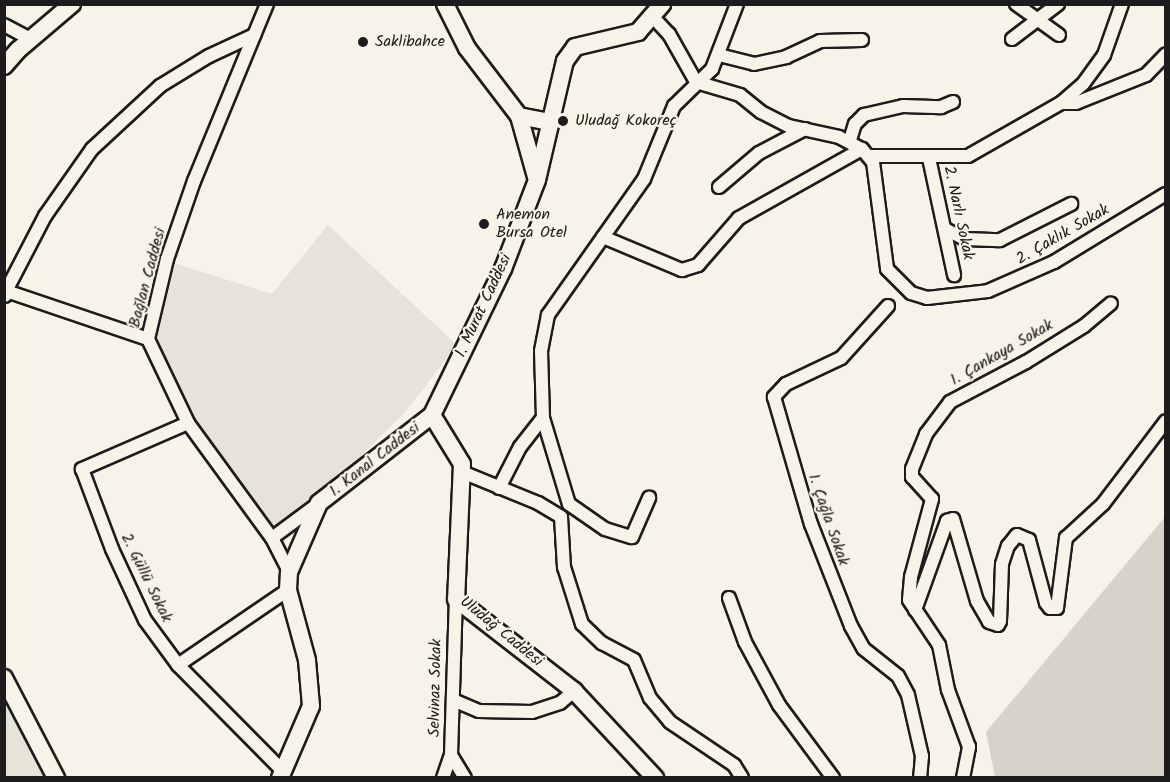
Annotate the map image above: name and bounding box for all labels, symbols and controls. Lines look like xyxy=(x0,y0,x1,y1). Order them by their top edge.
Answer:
place label: Saklibahce xyxy=(375,32,445,52)
marker: Saklibahce xyxy=(356,35,370,49)
place label: Uludağ Kokoreç xyxy=(575,111,677,131)
marker: Uludağ Kokoreç xyxy=(556,114,570,128)
street label: 2. Narlı Sokak xyxy=(939,164,977,262)
street label: 2. Çaklık Sokak xyxy=(1013,201,1113,269)
place label: Anemon Bursa Otel xyxy=(496,205,567,243)
marker: Anemon Bursa Otel xyxy=(477,217,491,231)
street label: Bağlan Caddesi xyxy=(125,226,171,330)
street label: 1. Murat Caddesi xyxy=(452,251,516,361)
street label: 1. Çankaya Sokak xyxy=(947,316,1057,390)
street label: 1. Kanal Caddesi xyxy=(326,419,424,501)
street label: 1. Çağla Sokak xyxy=(803,471,853,569)
street label: 2. Güllü Sokak xyxy=(116,530,176,626)
street label: Uludağ Caddesi xyxy=(456,593,546,671)
street label: Selvinaz Sokak xyxy=(426,639,446,737)

